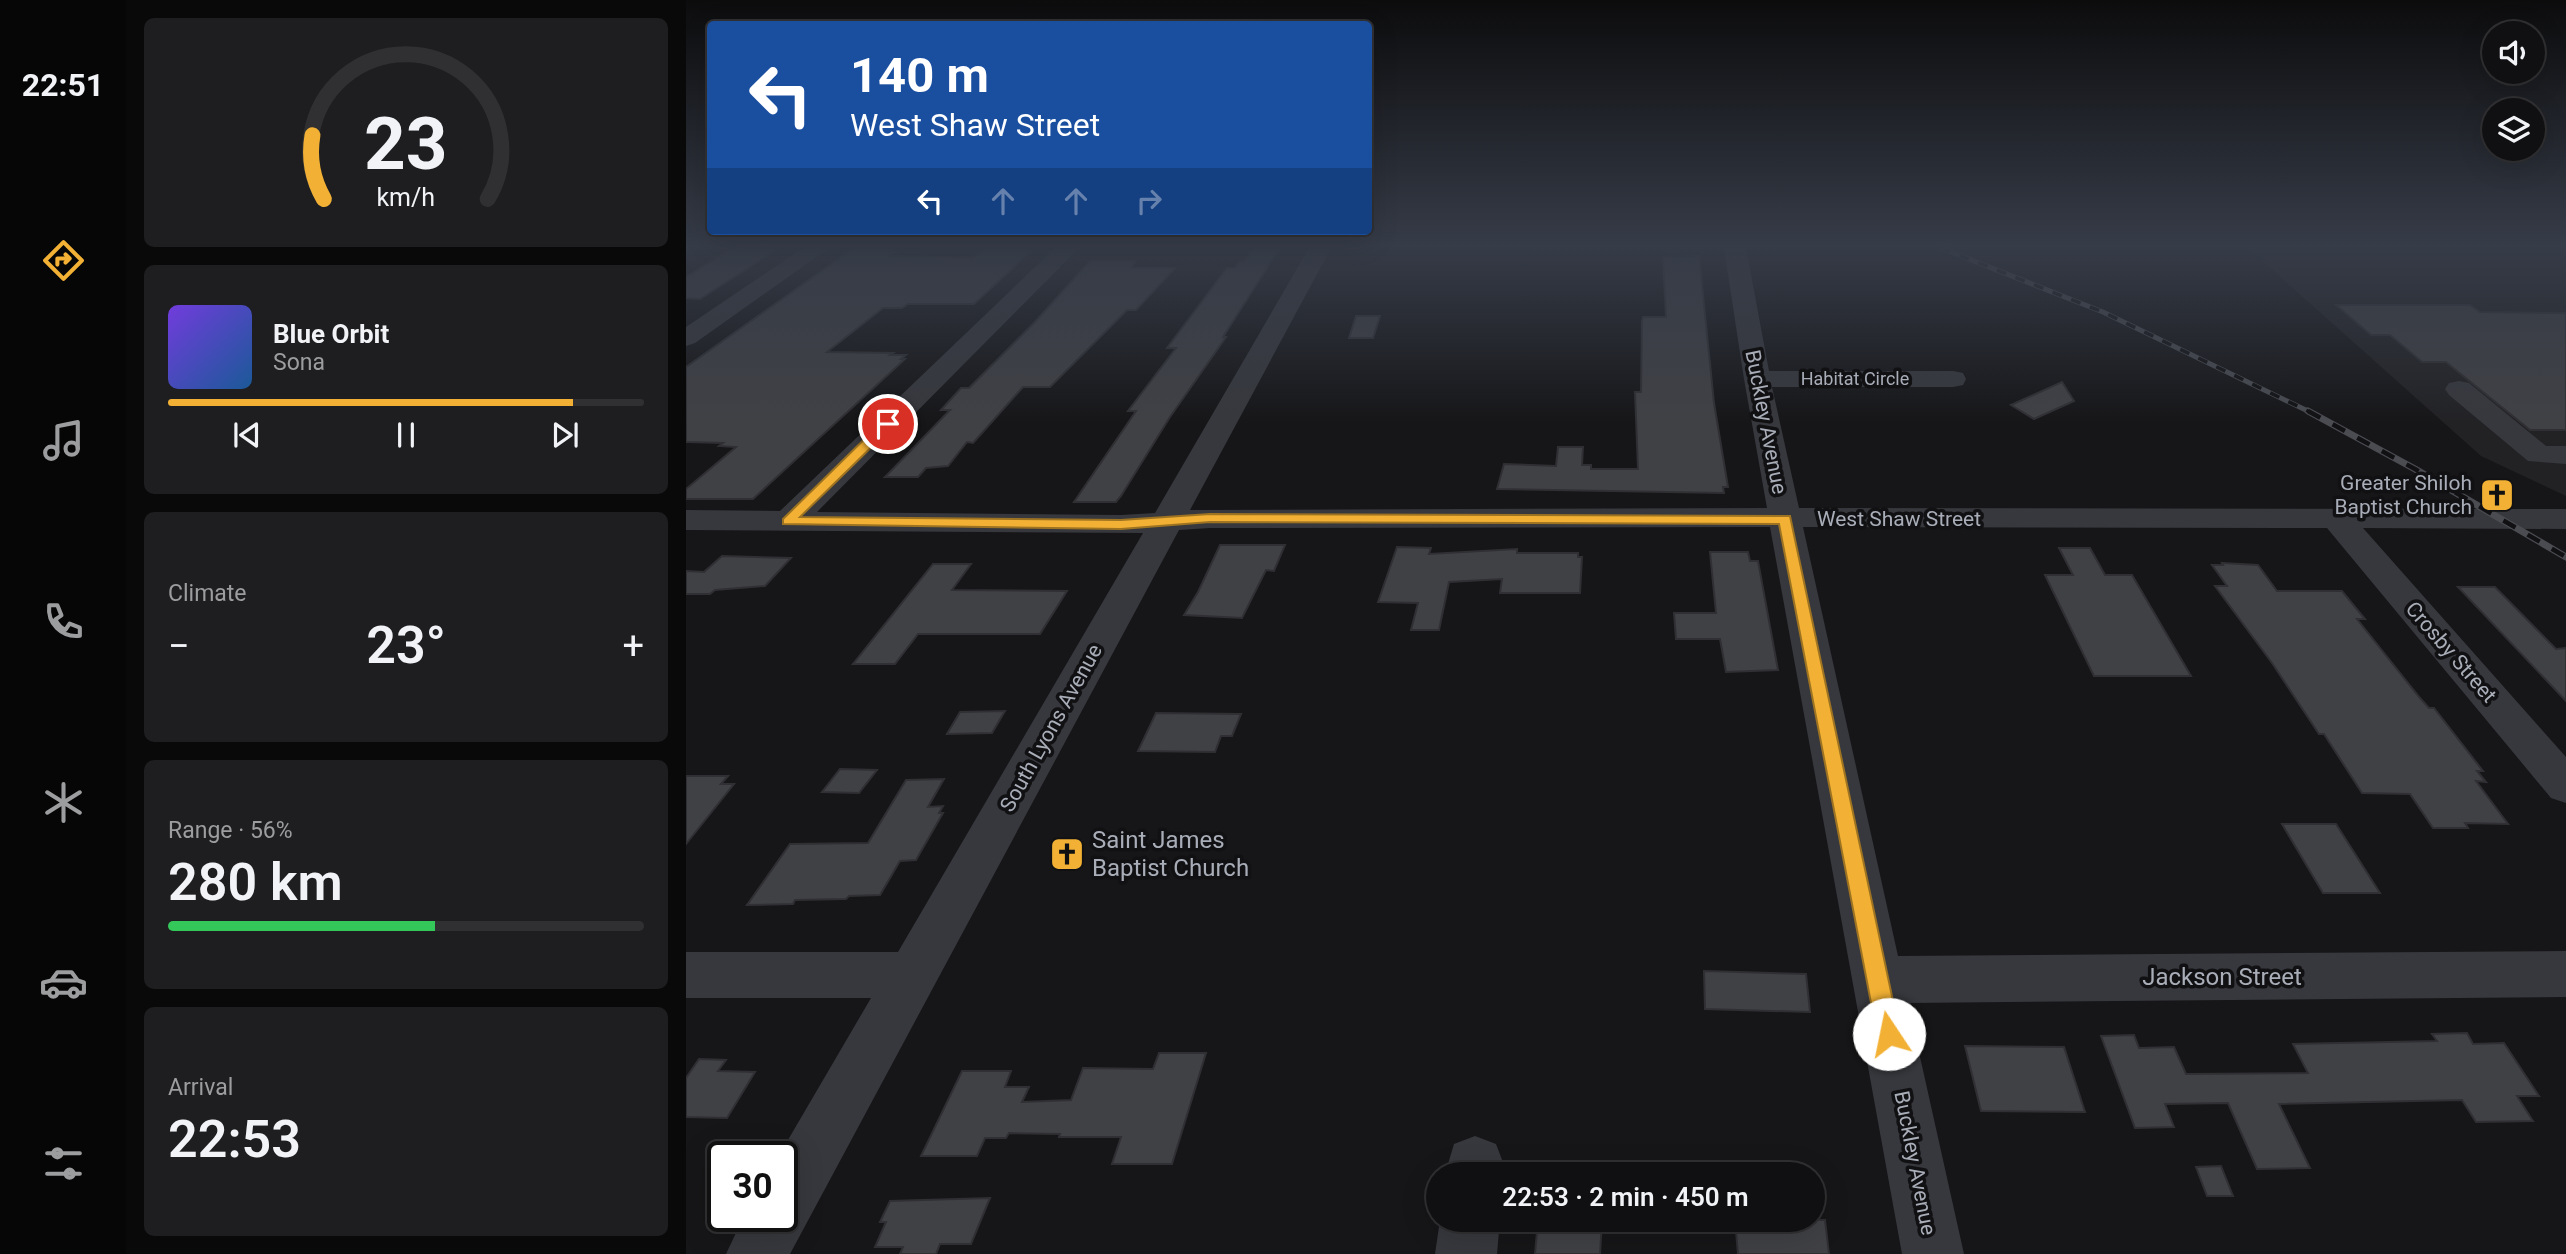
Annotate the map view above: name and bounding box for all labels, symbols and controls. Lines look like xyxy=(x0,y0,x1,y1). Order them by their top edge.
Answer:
map controls xyxy=(2482,21,2545,161)
button: sound xyxy=(2482,21,2545,84)
text: 140 m xyxy=(850,47,989,104)
icon: left xyxy=(735,49,826,140)
text: 22:51 xyxy=(22,66,104,104)
button: layers xyxy=(2482,98,2545,161)
text: 23 xyxy=(364,101,448,187)
text: West Shaw Street xyxy=(850,106,1100,144)
text: km/h xyxy=(377,182,435,211)
icon: left xyxy=(911,182,949,220)
icon: ahead xyxy=(984,182,1022,220)
icon: ahead xyxy=(1057,182,1095,220)
icon: right xyxy=(1130,182,1168,220)
icon: directions xyxy=(39,236,88,285)
text: Blue Orbit xyxy=(273,319,389,349)
street label: Buckley Avenue xyxy=(1740,348,1792,496)
text: Sona xyxy=(273,349,325,376)
street label: Habitat Circle xyxy=(1801,368,1909,389)
pin xyxy=(858,394,918,454)
icon: arrive xyxy=(869,405,907,443)
icon: music xyxy=(39,416,88,465)
icon: previous xyxy=(228,416,266,454)
icon: pause xyxy=(387,416,425,454)
icon: next xyxy=(546,416,584,454)
place label: Greater Shiloh Baptist Church xyxy=(2335,471,2472,519)
church icon: Greater Shiloh Baptist Church xyxy=(2478,476,2516,514)
street label: West Shaw Street xyxy=(1817,507,1981,531)
text: Climate xyxy=(168,580,247,607)
icon: phone xyxy=(39,597,88,646)
street label: Crosby Street xyxy=(2401,597,2501,707)
text: 23° xyxy=(366,615,446,676)
text: − xyxy=(168,624,190,668)
text: + xyxy=(622,624,644,668)
street label: South Lyons Avenue xyxy=(995,640,1107,816)
icon: climate xyxy=(39,778,88,827)
text: Range · 56% xyxy=(168,817,293,844)
place label: Saint James Baptist Church xyxy=(1092,826,1249,882)
church icon: Saint James Baptist Church xyxy=(1048,835,1086,873)
text: 280 km xyxy=(168,852,343,913)
icon: car xyxy=(39,958,88,1007)
street label: Jackson Street xyxy=(2142,963,2302,991)
position arrow xyxy=(1852,997,1926,1071)
text: Arrival xyxy=(168,1074,233,1101)
street label: Buckley Avenue xyxy=(1889,1089,1941,1237)
text: 22:53 xyxy=(168,1109,301,1170)
icon: filters xyxy=(39,1139,88,1188)
speed limit sign: 30 xyxy=(707,1141,798,1232)
text: 22:53 · 2 min · 450 m xyxy=(1502,1182,1749,1212)

